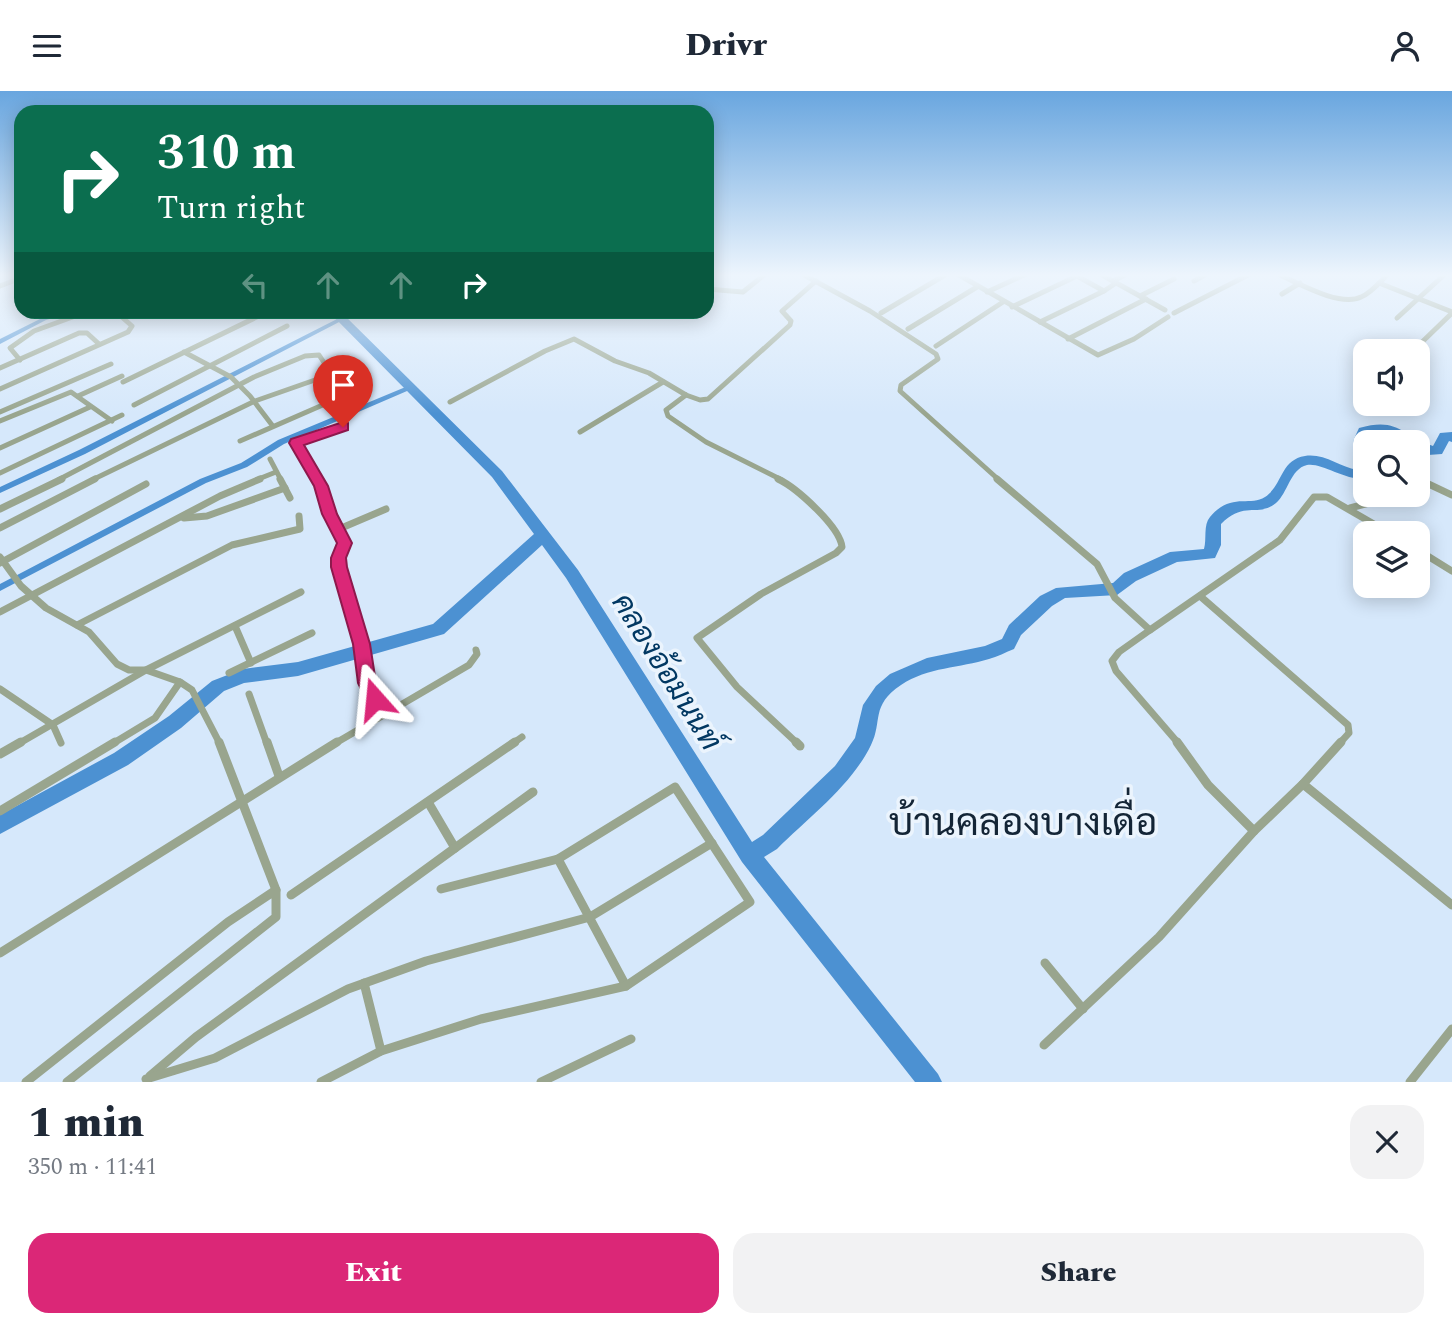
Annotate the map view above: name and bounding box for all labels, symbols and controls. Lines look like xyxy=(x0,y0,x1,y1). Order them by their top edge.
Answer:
text: Drivr xyxy=(685,21,767,70)
icon: menu xyxy=(28,27,66,65)
icon: person xyxy=(1386,27,1424,65)
text: 310 m xyxy=(157,116,296,191)
icon: right xyxy=(42,133,133,224)
text: Turn right xyxy=(157,184,305,233)
icon: left xyxy=(236,266,274,304)
icon: ahead xyxy=(309,266,347,304)
icon: ahead xyxy=(382,266,420,304)
icon: right xyxy=(455,266,493,304)
map controls xyxy=(1353,339,1430,598)
button: sound xyxy=(1353,339,1430,416)
pin xyxy=(313,355,373,427)
icon: arrive xyxy=(324,366,362,404)
button: search xyxy=(1353,430,1430,507)
button: layers xyxy=(1353,521,1430,598)
water label: คลองอ้อมนนท์ xyxy=(599,584,735,763)
position arrow xyxy=(338,662,412,736)
district label: บ้านคลองบางเดื่อ xyxy=(889,787,1157,853)
text: 1 min xyxy=(28,1092,144,1155)
button: close xyxy=(1350,1105,1424,1179)
text: 350 m · 11:41 xyxy=(28,1150,157,1185)
button: Exit xyxy=(28,1233,719,1313)
button: Share xyxy=(733,1233,1424,1313)

